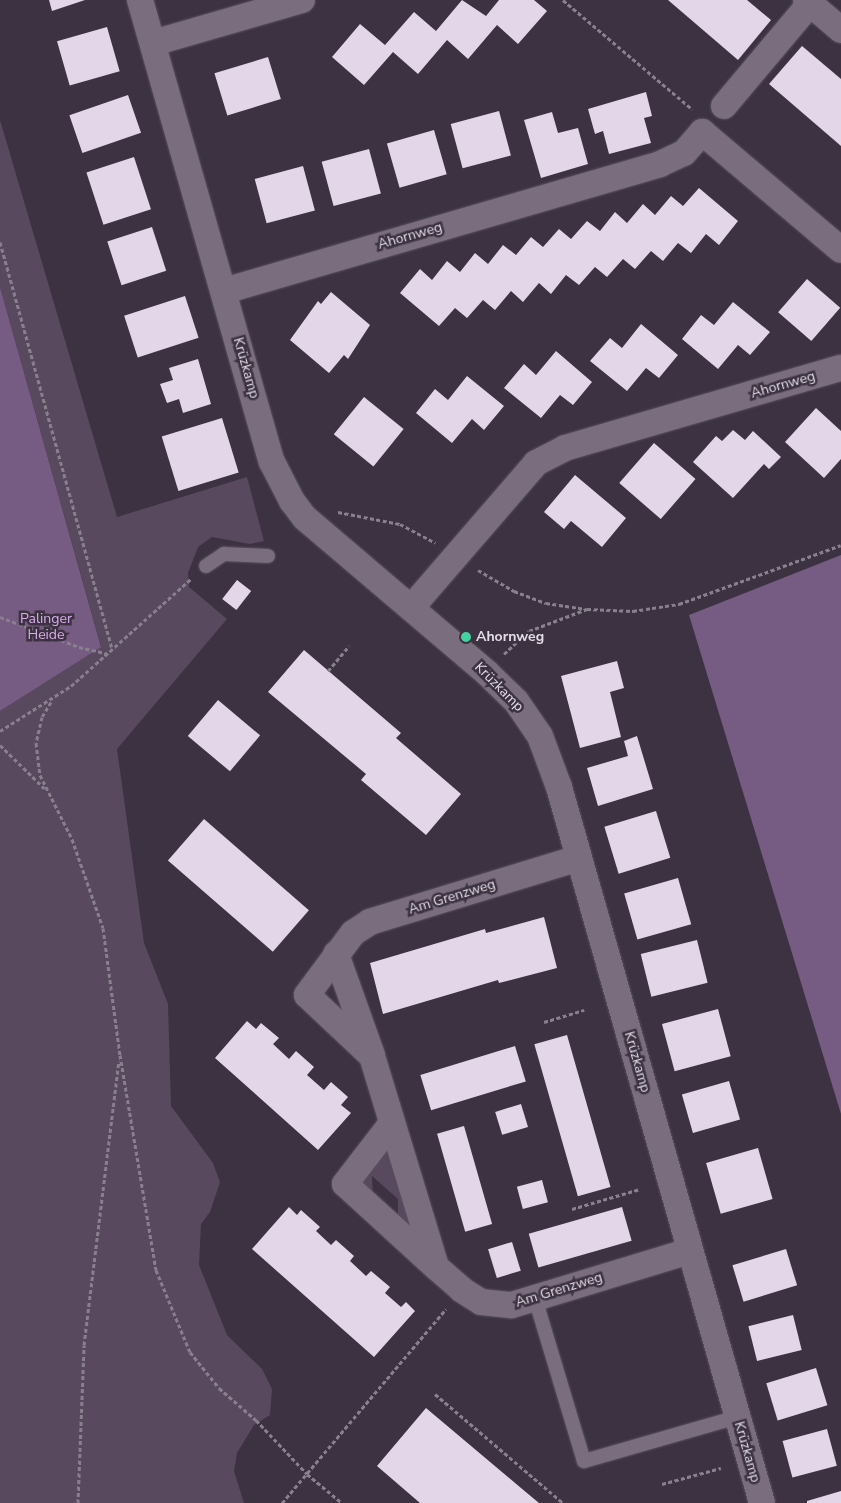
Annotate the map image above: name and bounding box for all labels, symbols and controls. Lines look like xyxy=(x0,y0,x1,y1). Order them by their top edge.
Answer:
street label: Ahornweg xyxy=(376,219,444,253)
street label: Krüzkamp xyxy=(229,336,263,400)
street label: Ahornweg xyxy=(749,368,817,402)
park label: Palinger Heide xyxy=(20,611,72,644)
place label: Ahornweg xyxy=(476,629,544,645)
marker: Ahornweg xyxy=(460,631,472,643)
street label: Krüzkamp xyxy=(471,659,527,715)
street label: Am Grenzweg xyxy=(407,876,497,918)
street label: Krüzkamp xyxy=(620,1030,654,1094)
street label: Am Grenzweg xyxy=(514,1269,604,1311)
street label: Krüzkamp xyxy=(730,1420,764,1484)

